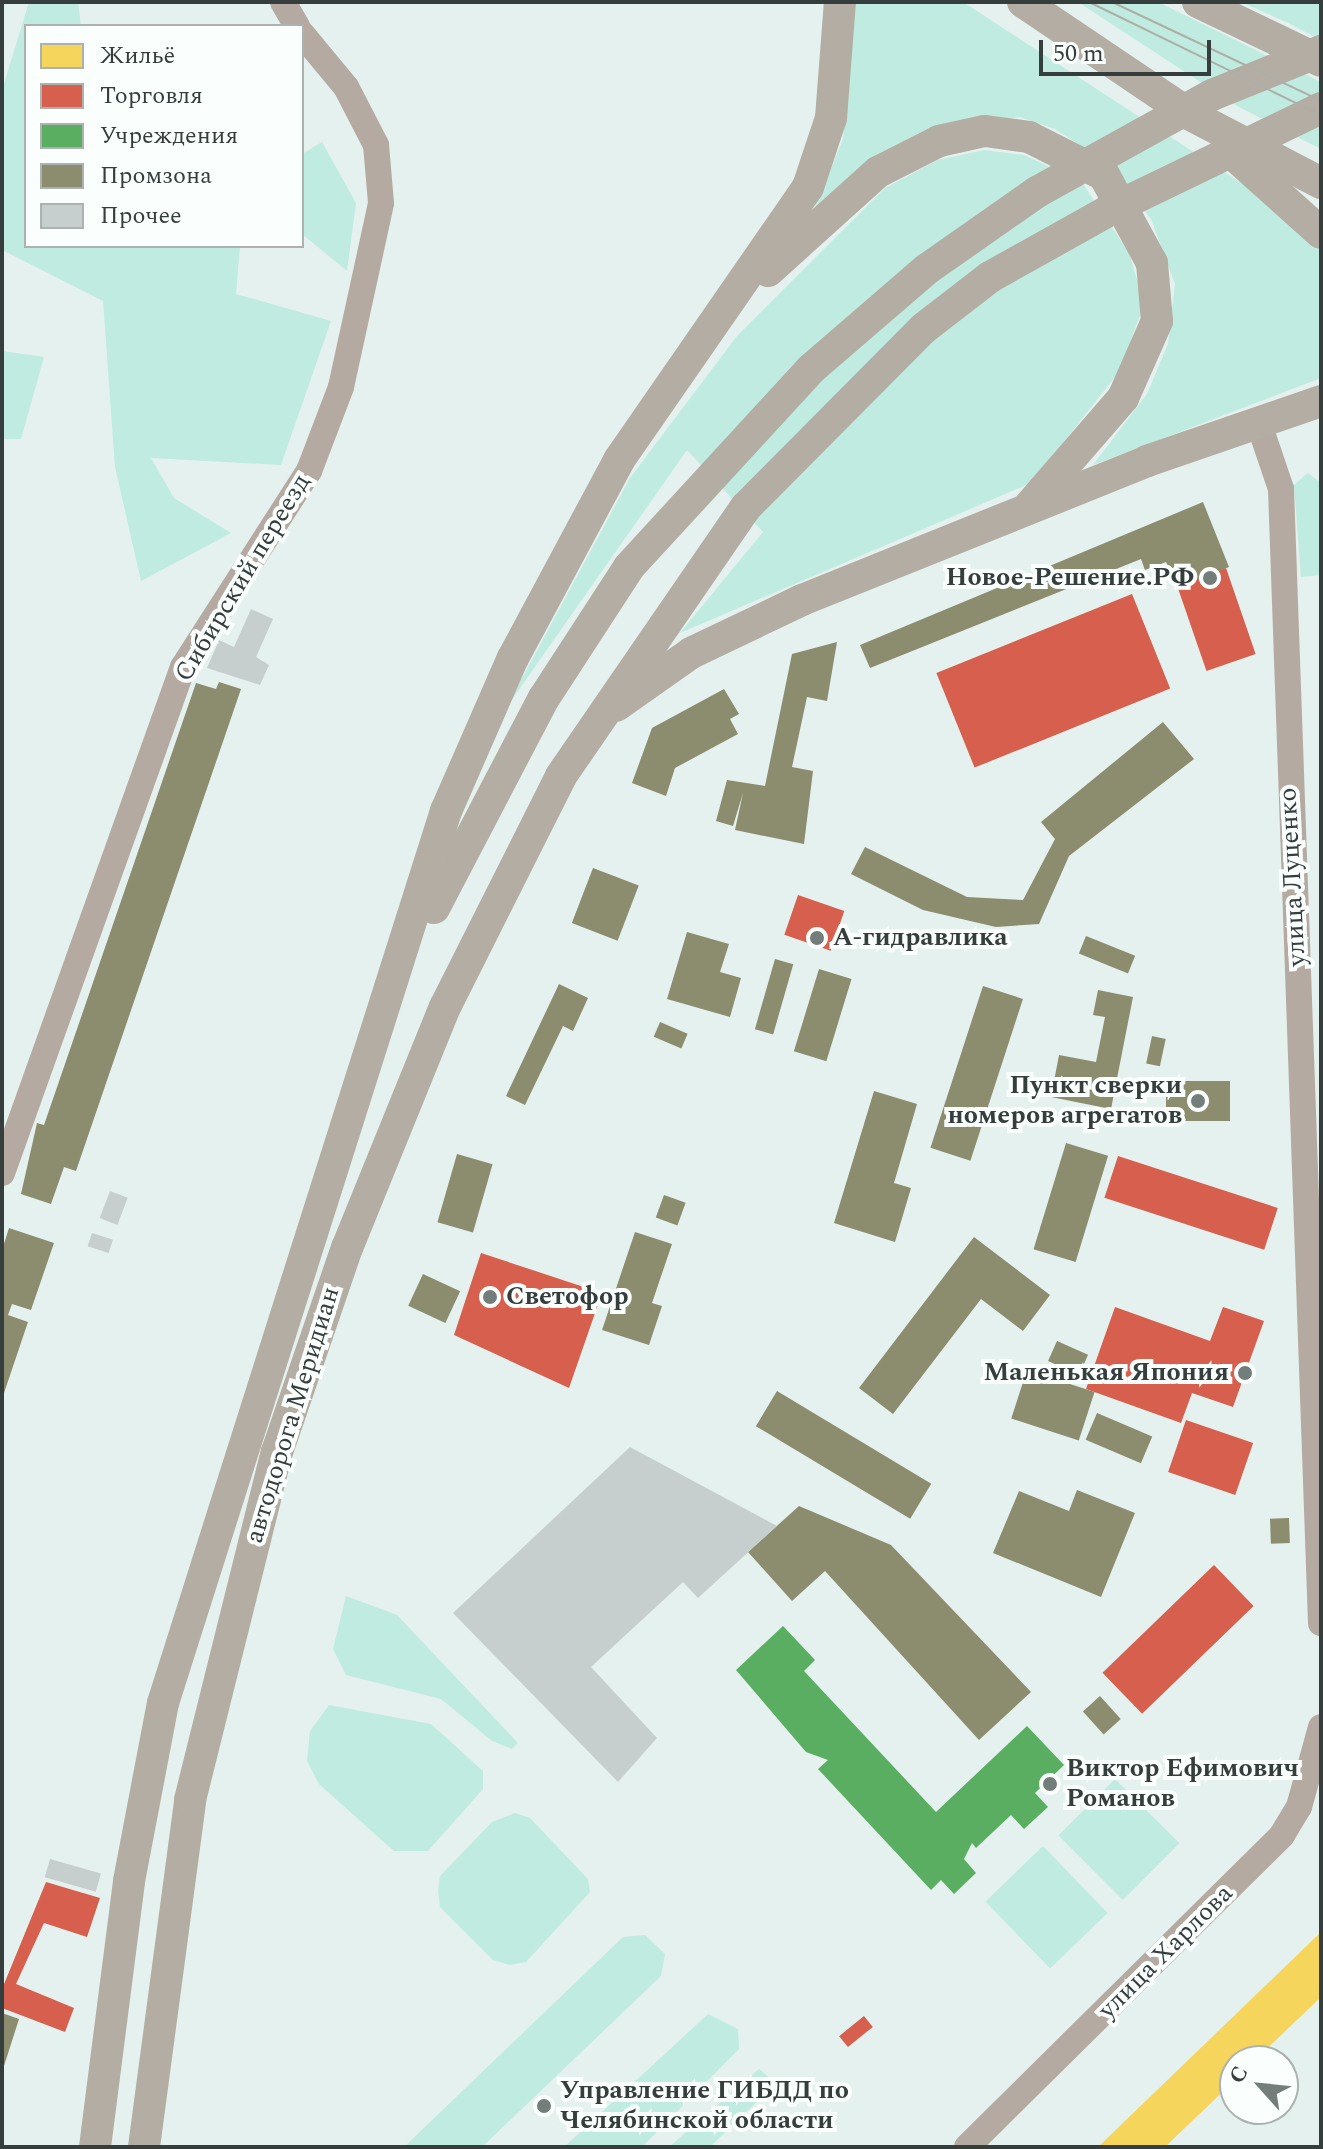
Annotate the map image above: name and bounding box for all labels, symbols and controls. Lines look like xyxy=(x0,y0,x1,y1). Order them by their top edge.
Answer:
legend xyxy=(24,24,304,248)
scale bar xyxy=(1043,24,1215,74)
text: 50 m xyxy=(1053,36,1104,72)
text: Жильё xyxy=(100,38,175,74)
text: Торговля xyxy=(100,78,203,114)
text: Учреждения xyxy=(100,118,238,154)
text: Промзона xyxy=(100,158,212,194)
text: Прочее xyxy=(100,198,182,234)
street label: Сибирский переезд xyxy=(169,468,317,688)
place label: Новое-Решение.РФ xyxy=(946,562,1194,594)
marker: Новое-Решение.РФ xyxy=(1201,569,1219,587)
street label: улица Луценко xyxy=(1273,787,1313,967)
place label: А-гидравлика xyxy=(833,922,1008,954)
marker: А-гидравлика xyxy=(808,929,826,947)
place label: Пункт сверки номеров агрегатов xyxy=(948,1070,1182,1132)
marker: Пункт сверки номеров агрегатов xyxy=(1189,1092,1207,1110)
place label: Светофор xyxy=(506,1281,629,1313)
street label: автодорога Меридиан xyxy=(239,1283,347,1547)
marker: Светофор xyxy=(481,1288,499,1306)
place label: Маленькая Япония xyxy=(983,1357,1229,1389)
marker: Маленькая Япония xyxy=(1236,1364,1254,1382)
place label: Виктор Ефимович Романов xyxy=(1066,1753,1299,1814)
marker: Виктор Ефимович Романов xyxy=(1041,1775,1059,1793)
street label: улица Харлова xyxy=(1092,1878,1240,2026)
north arrow xyxy=(1219,2045,1299,2125)
text: С xyxy=(1221,2060,1257,2089)
place label: Управление ГИБДД по Челябинской области xyxy=(560,2075,849,2136)
marker: Управление ГИБДД по Челябинской области xyxy=(535,2097,553,2115)

